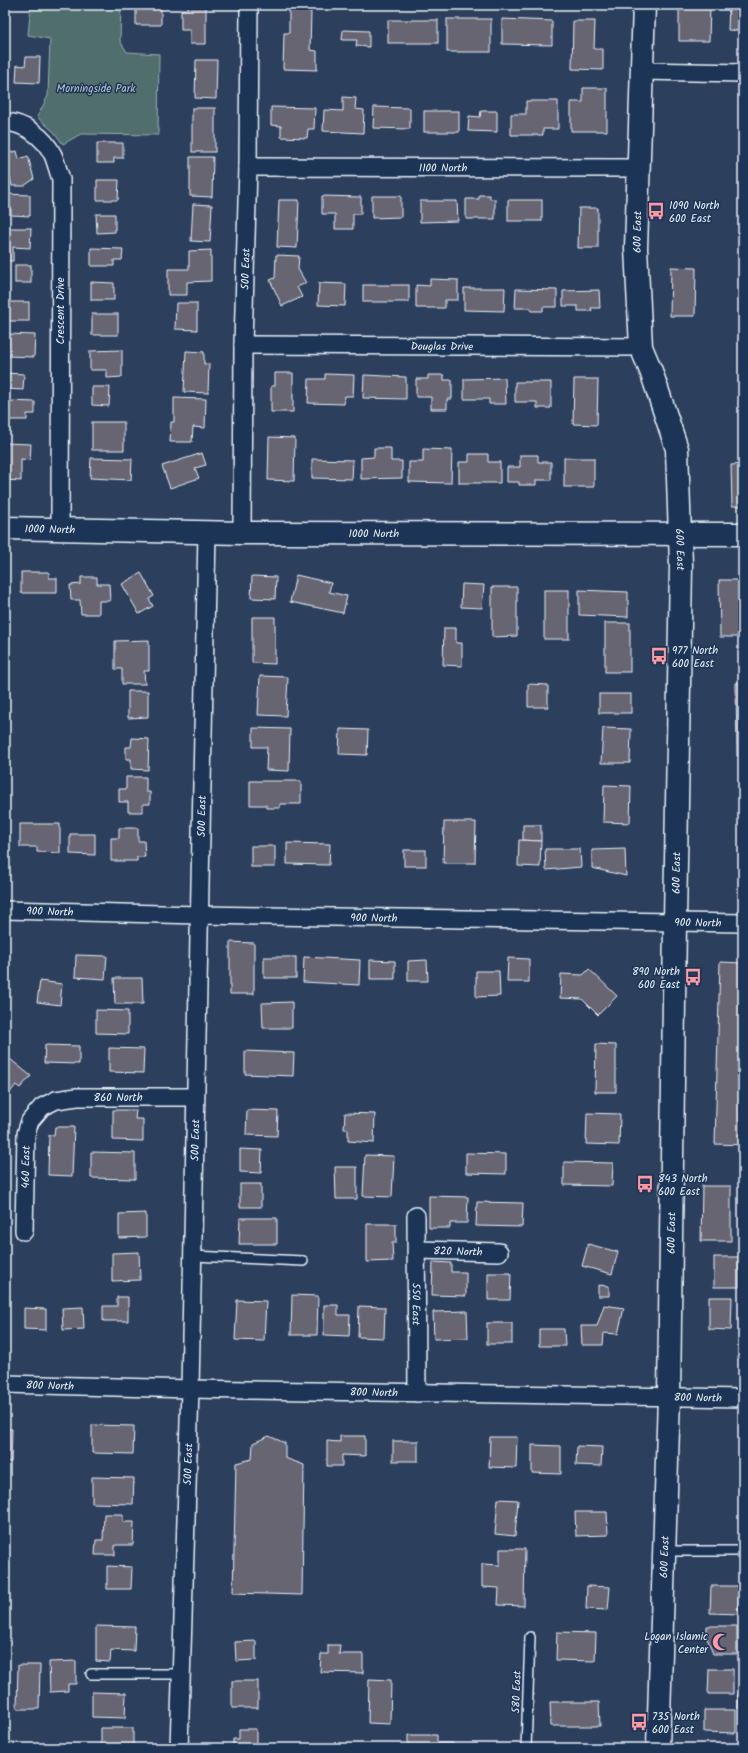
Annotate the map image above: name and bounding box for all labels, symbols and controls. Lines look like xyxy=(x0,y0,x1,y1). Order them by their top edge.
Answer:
park label: Morningside Park xyxy=(57,80,136,98)
street label: 1100 North xyxy=(419,159,467,178)
place label: 1090 North 600 East xyxy=(669,197,720,228)
bus stop icon: 1090 North 600 East xyxy=(646,201,666,221)
street label: 600 East xyxy=(629,210,647,253)
street label: 500 East xyxy=(237,247,256,290)
street label: Crescent Drive xyxy=(52,277,70,345)
street label: Douglas Drive xyxy=(411,338,473,356)
street label: 1000 North xyxy=(24,520,76,539)
street label: 1000 North xyxy=(349,525,399,543)
street label: 600 East xyxy=(670,528,689,571)
place label: 977 North 600 East xyxy=(672,642,718,673)
bus stop icon: 977 North 600 East xyxy=(649,646,669,666)
street label: 500 East xyxy=(193,794,212,837)
street label: 600 East xyxy=(668,851,686,894)
street label: 900 North xyxy=(26,903,74,922)
street label: 900 North xyxy=(350,909,398,928)
street label: 900 North xyxy=(674,914,722,933)
place label: 890 North 600 East xyxy=(632,963,681,994)
bus stop icon: 890 North 600 East xyxy=(683,967,703,987)
street label: 860 North xyxy=(94,1089,143,1107)
street label: 500 East xyxy=(187,1118,205,1161)
street label: 460 East xyxy=(17,1145,36,1189)
place label: 843 North 600 East xyxy=(658,1170,708,1201)
bus stop icon: 843 North 600 East xyxy=(635,1174,655,1194)
street label: 600 East xyxy=(663,1211,681,1254)
street label: 820 North xyxy=(433,1242,483,1262)
street label: 550 East xyxy=(406,1283,425,1326)
street label: 800 North xyxy=(26,1377,74,1396)
street label: 800 North xyxy=(350,1384,398,1402)
street label: 800 North xyxy=(674,1389,722,1408)
street label: 500 East xyxy=(179,1442,198,1485)
street label: 600 East xyxy=(655,1535,675,1578)
place label: Logan Islamic Center xyxy=(644,1628,709,1659)
mosque icon: Logan Islamic Center xyxy=(711,1632,731,1652)
street label: 580 East xyxy=(507,1670,527,1714)
place label: 735 North 600 East xyxy=(652,1708,700,1739)
bus stop icon: 735 North 600 East xyxy=(629,1712,649,1732)

